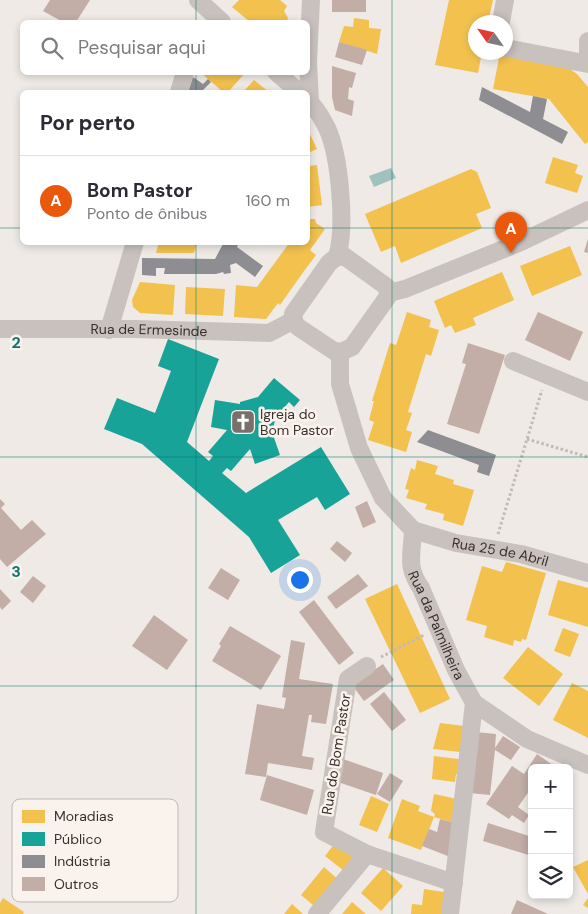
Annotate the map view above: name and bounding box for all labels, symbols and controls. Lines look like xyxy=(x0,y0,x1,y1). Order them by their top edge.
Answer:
north arrow xyxy=(468,15,513,60)
search box xyxy=(20,20,310,75)
icon: search xyxy=(38,34,66,62)
text: Pesquisar aqui xyxy=(78,35,206,60)
text: Por perto xyxy=(40,109,135,137)
text: Bom Pastor xyxy=(87,178,192,203)
text: A xyxy=(50,190,62,211)
text: 160 m xyxy=(246,190,290,211)
text: Ponto de ônibus xyxy=(87,203,207,224)
pin: A xyxy=(495,212,527,253)
street label: Rua de Ermesinde xyxy=(91,320,208,340)
text: 2 xyxy=(11,332,21,353)
place label: Igreja do Bom Pastor xyxy=(260,405,334,439)
church icon: Igreja do Bom Pastor xyxy=(230,409,256,435)
street label: Rua 25 de Abril xyxy=(450,533,551,570)
text: 3 xyxy=(11,561,21,582)
your location xyxy=(287,567,313,593)
street label: Rua da Palmilheira xyxy=(404,568,469,683)
street label: Rua do Bom Pastor xyxy=(318,692,354,816)
map controls xyxy=(528,764,573,899)
button: + xyxy=(528,764,573,809)
legend xyxy=(12,799,178,902)
text: Moradias xyxy=(54,807,114,825)
button: − xyxy=(528,809,573,854)
text: Público xyxy=(54,830,102,848)
text: Indústria xyxy=(54,852,110,870)
button: layers xyxy=(528,854,573,899)
text: Outros xyxy=(54,875,99,893)

